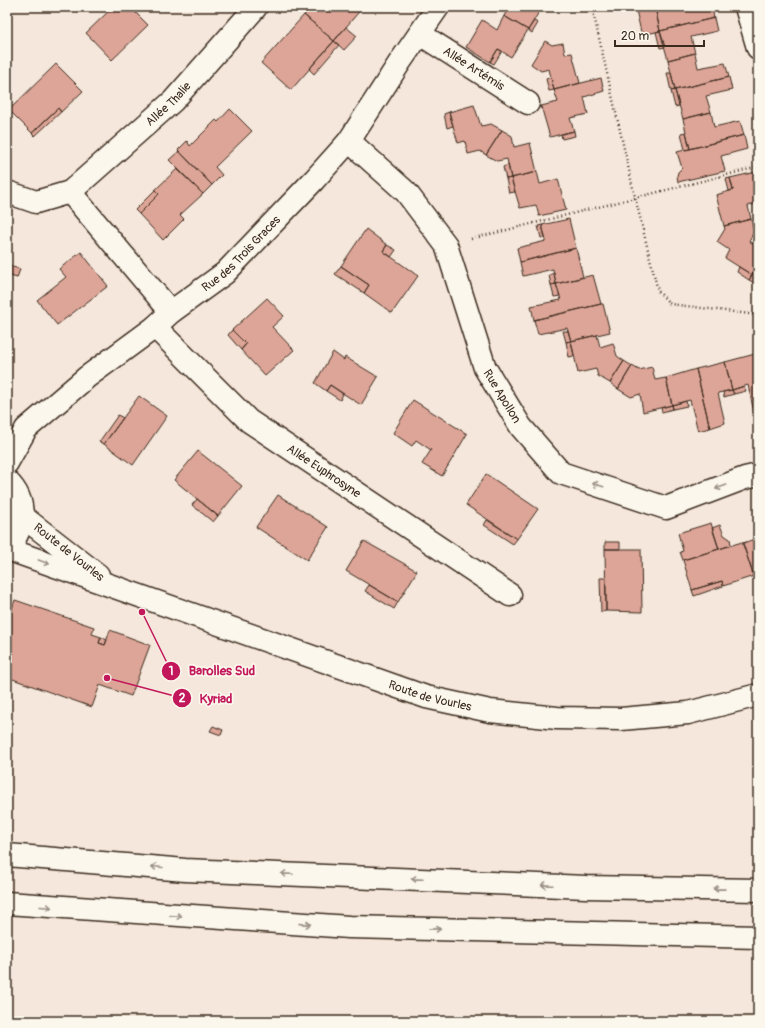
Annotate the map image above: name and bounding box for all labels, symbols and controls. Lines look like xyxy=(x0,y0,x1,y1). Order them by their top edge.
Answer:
scale bar xyxy=(615,22,704,48)
text: 20 m xyxy=(621,29,650,44)
street label: Allée Artémis xyxy=(440,44,508,94)
street label: Allée Thalie xyxy=(143,79,194,130)
street label: Rue des Trois Graces xyxy=(199,212,284,295)
street label: Rue Apollon xyxy=(480,367,524,426)
street label: Allée Euphrosyne xyxy=(284,441,364,501)
one-way arrow xyxy=(593,481,605,489)
one-way arrow xyxy=(716,484,728,492)
street label: Route de Vourles xyxy=(30,520,107,585)
one-way arrow xyxy=(38,559,51,566)
callout: Barolles Sud xyxy=(161,658,264,683)
text: Barolles Sud xyxy=(189,663,255,679)
text: 1 xyxy=(169,664,173,679)
street label: Route de Vourles xyxy=(386,677,473,715)
callout: Kyriad xyxy=(172,686,240,711)
text: 2 xyxy=(179,691,186,706)
text: Kyriad xyxy=(200,691,232,707)
one-way arrow xyxy=(151,864,164,871)
one-way arrow xyxy=(281,870,294,878)
one-way arrow xyxy=(411,876,424,883)
one-way arrow xyxy=(541,881,554,889)
one-way arrow xyxy=(713,885,726,893)
one-way arrow xyxy=(39,903,52,910)
one-way arrow xyxy=(169,912,182,919)
one-way arrow xyxy=(298,921,311,928)
one-way arrow xyxy=(428,926,441,933)

